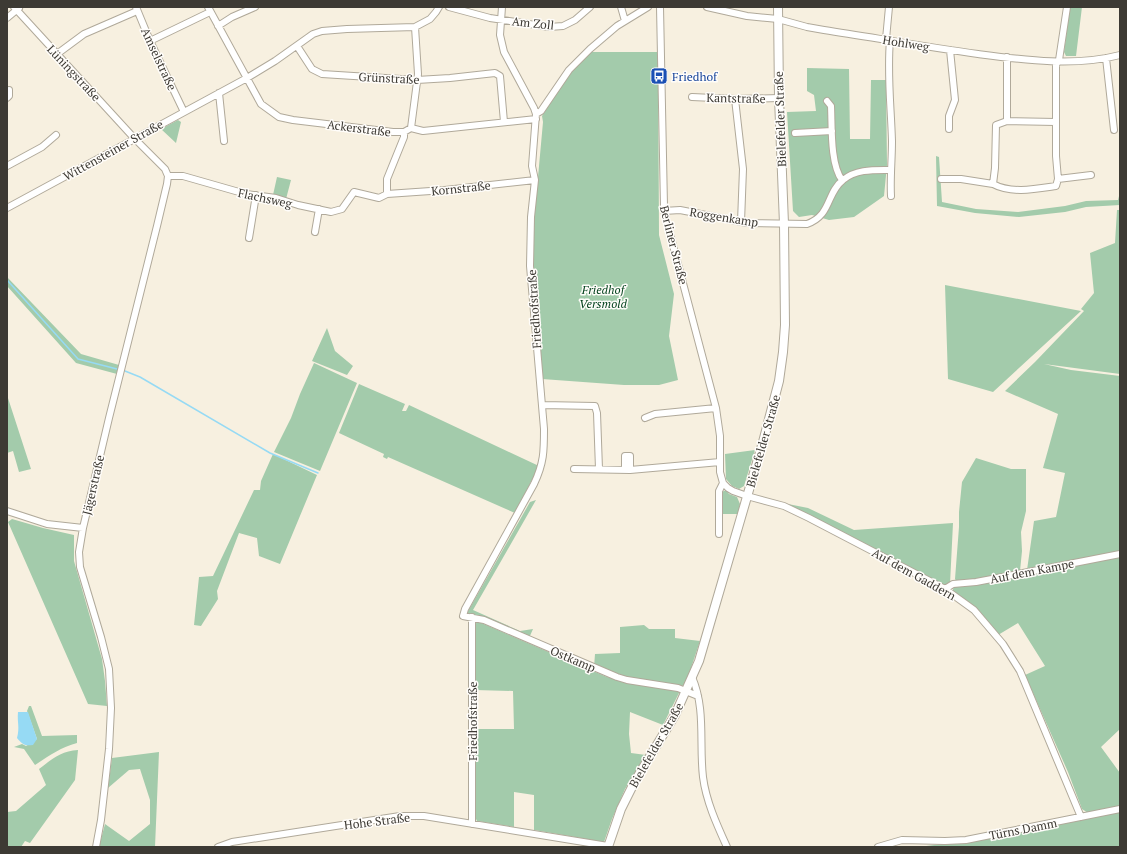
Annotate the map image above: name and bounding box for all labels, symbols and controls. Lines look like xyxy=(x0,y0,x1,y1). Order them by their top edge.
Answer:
street label: Am Zoll xyxy=(511,13,555,33)
street label: Amselstraße xyxy=(138,25,180,93)
street label: Hohlweg xyxy=(882,32,931,54)
street label: Lüningstraße xyxy=(44,42,104,104)
bus stop icon: Friedhof xyxy=(649,66,669,86)
street label: Grünstraße xyxy=(358,69,420,87)
place label: Friedhof xyxy=(672,69,718,84)
street label: Bielefelder Straße xyxy=(771,71,789,167)
street label: Kantstraße xyxy=(706,90,766,106)
street label: Wittensteiner Straße xyxy=(60,116,166,184)
street label: Ackerstraße xyxy=(326,117,392,139)
street label: Kornstraße xyxy=(431,177,491,199)
street label: Flachsweg xyxy=(237,185,294,211)
street label: Berliner Straße xyxy=(657,204,691,286)
street label: Roggenkamp xyxy=(689,204,760,230)
street label: Friedhofstraße xyxy=(524,269,544,349)
park label: Friedhof Versmold xyxy=(579,282,628,311)
street label: Bielefelder Straße xyxy=(743,393,783,489)
street label: Jägerstraße xyxy=(79,454,107,516)
street label: Auf dem Gaddern xyxy=(869,545,959,603)
street label: Auf dem Kampe xyxy=(989,556,1075,586)
street label: Ostkamp xyxy=(548,643,598,675)
street label: Friedhofstraße xyxy=(465,681,480,761)
street label: Bielefelder Straße xyxy=(626,700,686,790)
street label: Hohe Straße xyxy=(343,809,411,833)
street label: Türns Damm xyxy=(988,815,1059,843)

